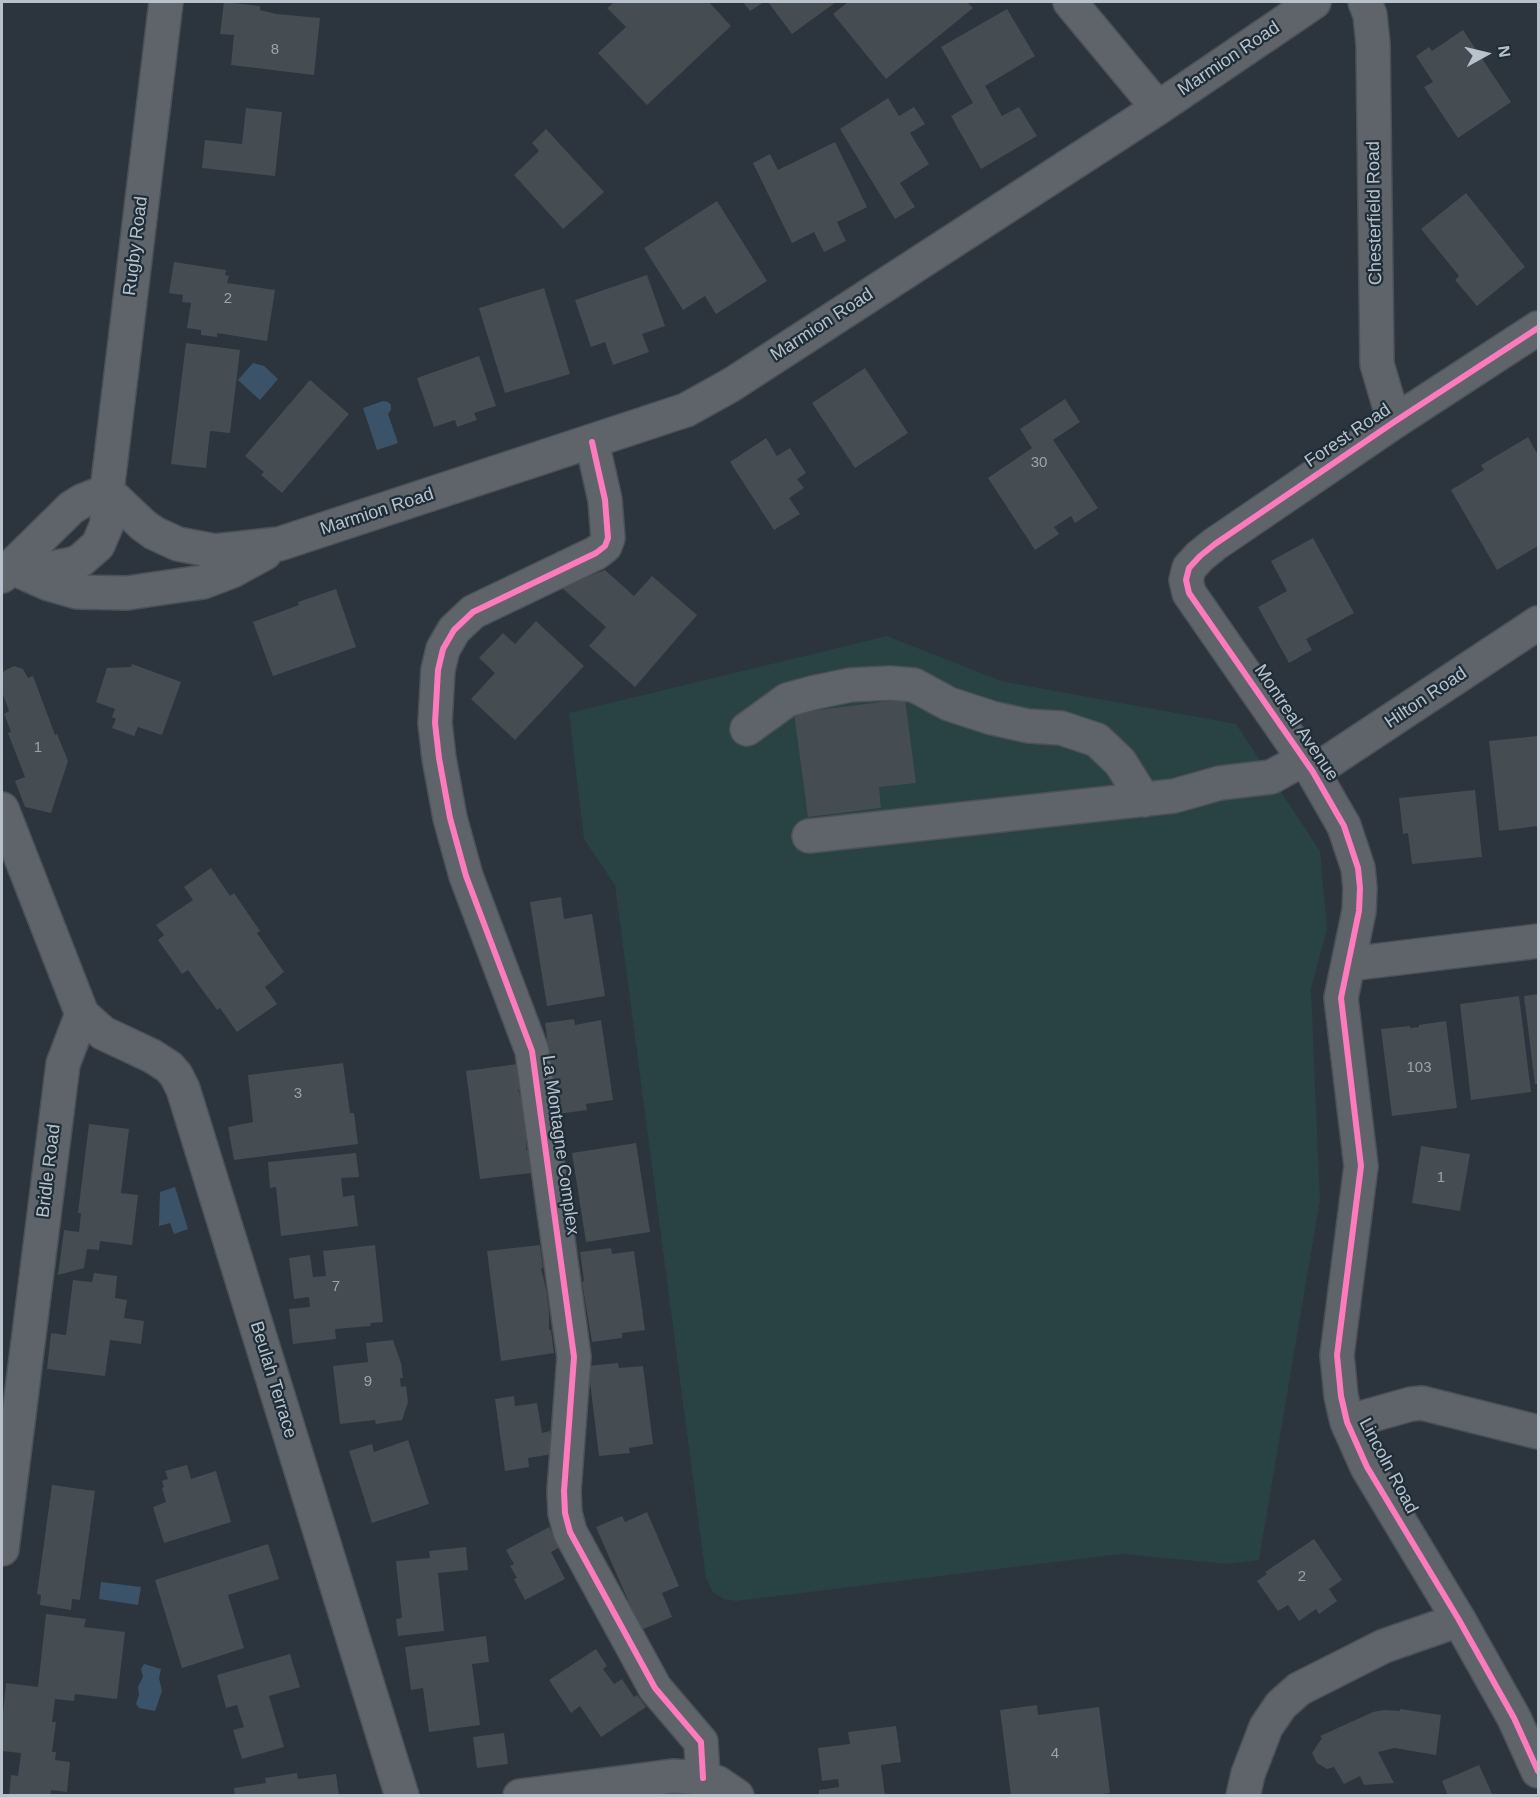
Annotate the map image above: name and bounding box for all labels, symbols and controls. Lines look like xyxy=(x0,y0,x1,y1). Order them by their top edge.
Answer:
street label: Marmion Road xyxy=(1174,17,1284,101)
north arrow xyxy=(1456,24,1516,84)
house number: 8 xyxy=(271,41,279,59)
text: N xyxy=(1495,45,1514,58)
street label: Chesterfield Road xyxy=(1363,141,1387,285)
street label: Rugby Road xyxy=(119,195,153,297)
street label: Marmion Road xyxy=(767,284,877,366)
house number: 2 xyxy=(224,290,232,308)
street label: Forest Road xyxy=(1301,399,1395,473)
house number: 30 xyxy=(1031,454,1047,472)
street label: Marmion Road xyxy=(318,483,436,541)
street label: Montreal Avenue xyxy=(1249,661,1343,785)
street label: Hilton Road xyxy=(1381,663,1471,733)
house number: 1 xyxy=(34,739,42,757)
street label: La Montagne Complex xyxy=(537,1054,583,1236)
house number: 103 xyxy=(1406,1059,1432,1077)
house number: 3 xyxy=(294,1085,302,1103)
street label: Bridle Road xyxy=(33,1123,65,1219)
house number: 1 xyxy=(1437,1169,1445,1187)
house number: 7 xyxy=(332,1278,340,1296)
street label: Beulah Terrace xyxy=(245,1319,301,1441)
house number: 9 xyxy=(364,1373,372,1391)
street label: Lincoln Road xyxy=(1354,1415,1422,1517)
house number: 2 xyxy=(1298,1568,1306,1586)
house number: 4 xyxy=(1051,1745,1059,1763)

